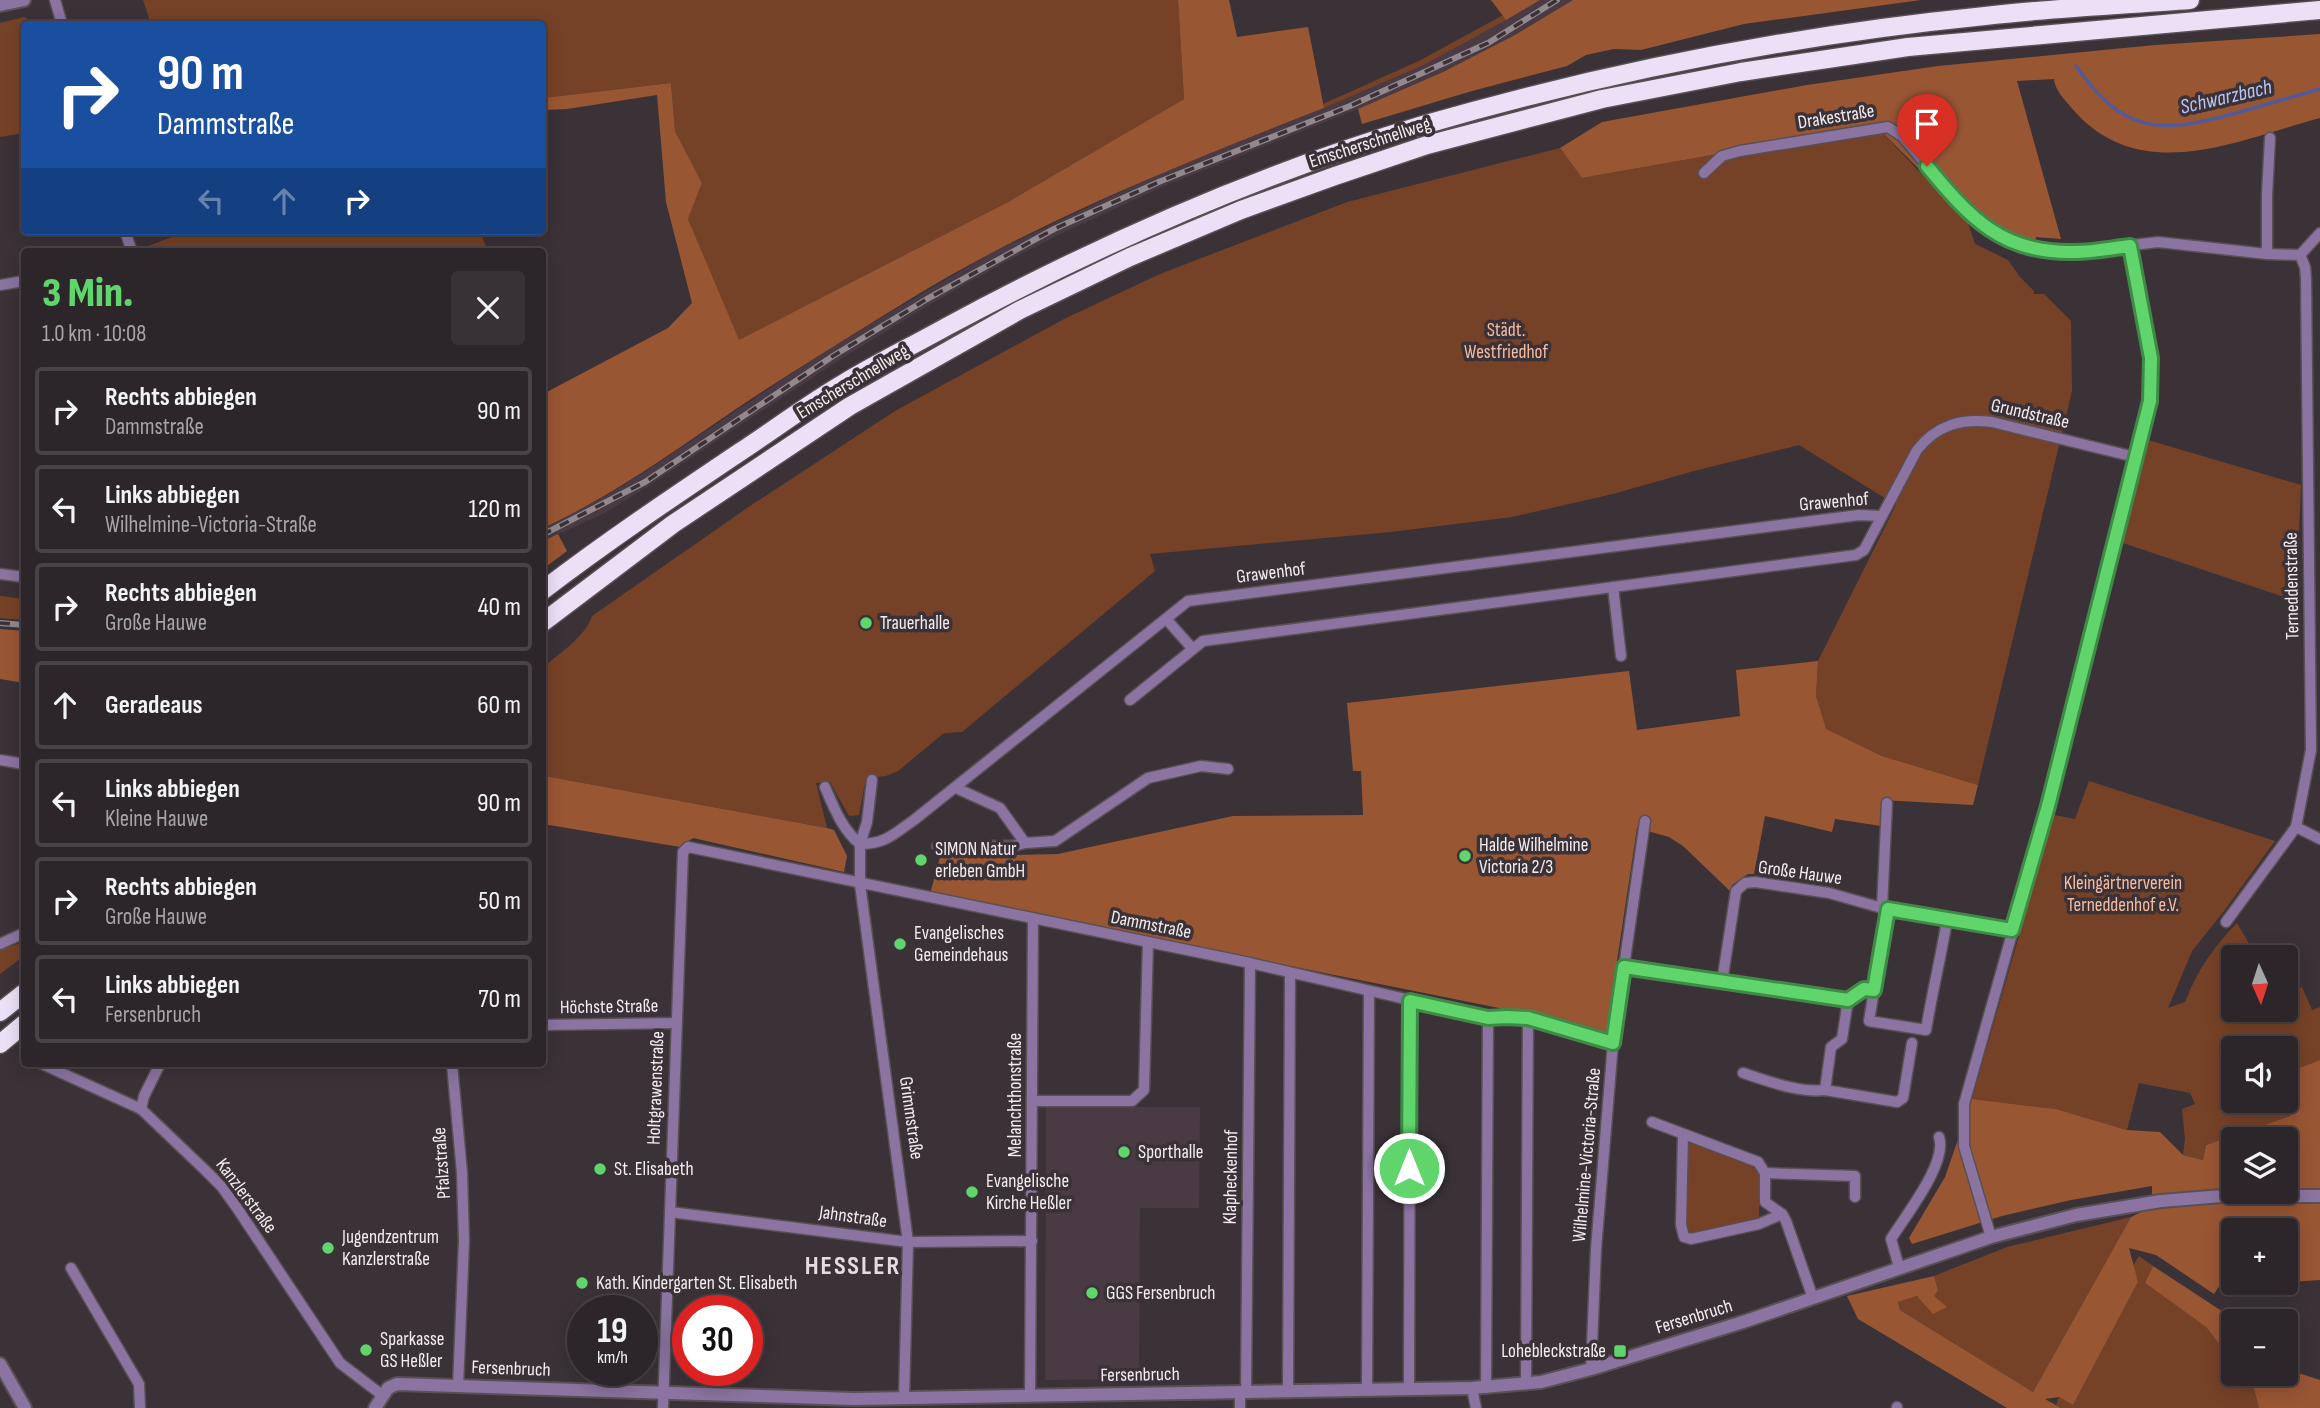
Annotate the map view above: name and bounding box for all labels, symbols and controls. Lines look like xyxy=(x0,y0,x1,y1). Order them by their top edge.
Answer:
text: 90 m xyxy=(157,45,244,104)
icon: right xyxy=(42,49,133,140)
water label: Schwarzbach xyxy=(2178,74,2274,120)
pin xyxy=(1897,94,1957,166)
street label: Drakestraße xyxy=(1796,100,1876,134)
text: Dammstraße xyxy=(157,105,294,144)
icon: arrive xyxy=(1908,105,1946,143)
street label: Emscherschnellweg xyxy=(1306,112,1434,173)
icon: left xyxy=(192,182,230,220)
icon: ahead xyxy=(265,182,303,220)
icon: right xyxy=(338,182,376,220)
text: 3 Min. xyxy=(42,268,133,319)
button: close xyxy=(451,271,525,345)
park label: Städt. Westfriedhof xyxy=(1464,319,1548,364)
text: 1.0 km · 10:08 xyxy=(42,320,146,348)
street label: Emscherschnellweg xyxy=(793,339,914,424)
text: Rechts abbiegen xyxy=(105,382,257,413)
icon: right xyxy=(46,392,84,430)
street label: Grundstraße xyxy=(1989,394,2071,434)
text: 90 m xyxy=(477,396,521,427)
text: Dammstraße xyxy=(105,413,204,441)
text: Links abbiegen xyxy=(105,480,240,511)
street label: Grawenhof xyxy=(1798,487,1870,516)
icon: left xyxy=(46,490,84,528)
text: 120 m xyxy=(468,494,521,525)
text: Wilhelmine-Victoria-Straße xyxy=(105,511,317,539)
street label: Terneddenstraße xyxy=(2280,532,2304,640)
street label: Grawenhof xyxy=(1235,557,1307,589)
text: Rechts abbiegen xyxy=(105,578,257,609)
icon: right xyxy=(46,588,84,626)
text: 40 m xyxy=(478,592,521,623)
text: Große Hauwe xyxy=(105,609,207,637)
place label: Trauerhalle xyxy=(880,612,950,635)
marker: Trauerhalle xyxy=(858,615,874,631)
icon: ahead xyxy=(46,686,84,724)
text: Geradeaus xyxy=(105,690,203,721)
text: 60 m xyxy=(477,690,521,721)
text: Links abbiegen xyxy=(105,774,240,805)
icon: left xyxy=(46,784,84,822)
text: 90 m xyxy=(477,788,521,819)
text: Kleine Hauwe xyxy=(105,805,208,833)
place label: Halde Wilhelmine Victoria 2/3 xyxy=(1479,834,1588,879)
place label: SIMON Natur erleben GmbH xyxy=(935,838,1025,883)
marker: Halde Wilhelmine Victoria 2/3 xyxy=(1457,848,1473,864)
marker: SIMON Natur erleben GmbH xyxy=(913,852,929,868)
street label: Große Hauwe xyxy=(1757,856,1843,890)
text: Rechts abbiegen xyxy=(105,872,257,903)
park label: Kleingärtnerverein Terneddenhof e.V. xyxy=(2064,872,2182,917)
icon: right xyxy=(46,882,84,920)
text: 50 m xyxy=(478,886,521,917)
text: Große Hauwe xyxy=(105,903,207,931)
street label: Dammstraße xyxy=(1109,906,1193,944)
place label: Evangelisches Gemeindehaus xyxy=(914,922,1009,967)
marker: Evangelisches Gemeindehaus xyxy=(892,936,908,952)
north arrow xyxy=(2221,945,2298,1022)
map controls xyxy=(2221,945,2298,1386)
text: Links abbiegen xyxy=(105,970,240,1001)
icon: left xyxy=(46,980,84,1018)
text: 70 m xyxy=(478,984,521,1015)
street label: Höchste Straße xyxy=(560,995,658,1019)
text: Fersenbruch xyxy=(105,1001,201,1029)
street label: Holtgrawenstraße xyxy=(643,1031,669,1145)
street label: Melanchthonstraße xyxy=(1004,1033,1027,1157)
button: sound xyxy=(2221,1036,2298,1113)
street label: Wilhelmine-Victoria-Straße xyxy=(1568,1067,1606,1243)
street label: Grimmstraße xyxy=(894,1075,928,1161)
street label: Pfalzstraße xyxy=(428,1126,456,1200)
button: layers xyxy=(2221,1127,2298,1204)
street label: Klapheckenhof xyxy=(1219,1129,1243,1225)
position arrow xyxy=(1372,1131,1446,1205)
place label: Sporthalle xyxy=(1138,1141,1204,1164)
marker: Sporthalle xyxy=(1116,1144,1132,1160)
street label: Kanzlerstraße xyxy=(210,1154,282,1238)
place label: St. Elisabeth xyxy=(614,1158,694,1181)
marker: St. Elisabeth xyxy=(592,1161,608,1177)
place label: Evangelische Kirche Heßler xyxy=(986,1170,1072,1215)
marker: Evangelische Kirche Heßler xyxy=(964,1184,980,1200)
street label: Jahnstraße xyxy=(817,1201,888,1233)
button: + xyxy=(2221,1218,2298,1295)
place label: Jugendzentrum Kanzlerstraße xyxy=(341,1226,439,1271)
marker: Jugendzentrum Kanzlerstraße xyxy=(320,1240,336,1256)
district label: HESSLER xyxy=(805,1251,901,1282)
place label: Kath. Kindergarten St. Elisabeth xyxy=(596,1272,797,1295)
marker: Kath. Kindergarten St. Elisabeth xyxy=(574,1275,590,1291)
place label: GGS Fersenbruch xyxy=(1106,1282,1215,1305)
marker: GGS Fersenbruch xyxy=(1084,1285,1100,1301)
street label: Fersenbruch xyxy=(1653,1294,1735,1340)
speed limit sign: 30 xyxy=(672,1295,763,1386)
button: − xyxy=(2221,1309,2298,1386)
text: 19 xyxy=(597,1310,628,1353)
place label: Sparkasse GS Heßler xyxy=(380,1328,444,1373)
place label: Lohebleckstraße xyxy=(1501,1340,1606,1363)
marker: Sparkasse GS Heßler xyxy=(358,1342,374,1358)
marker: Lohebleckstraße xyxy=(1612,1343,1628,1359)
text: km/h xyxy=(597,1347,628,1368)
street label: Fersenbruch xyxy=(471,1356,551,1382)
street label: Fersenbruch xyxy=(1100,1363,1180,1387)

